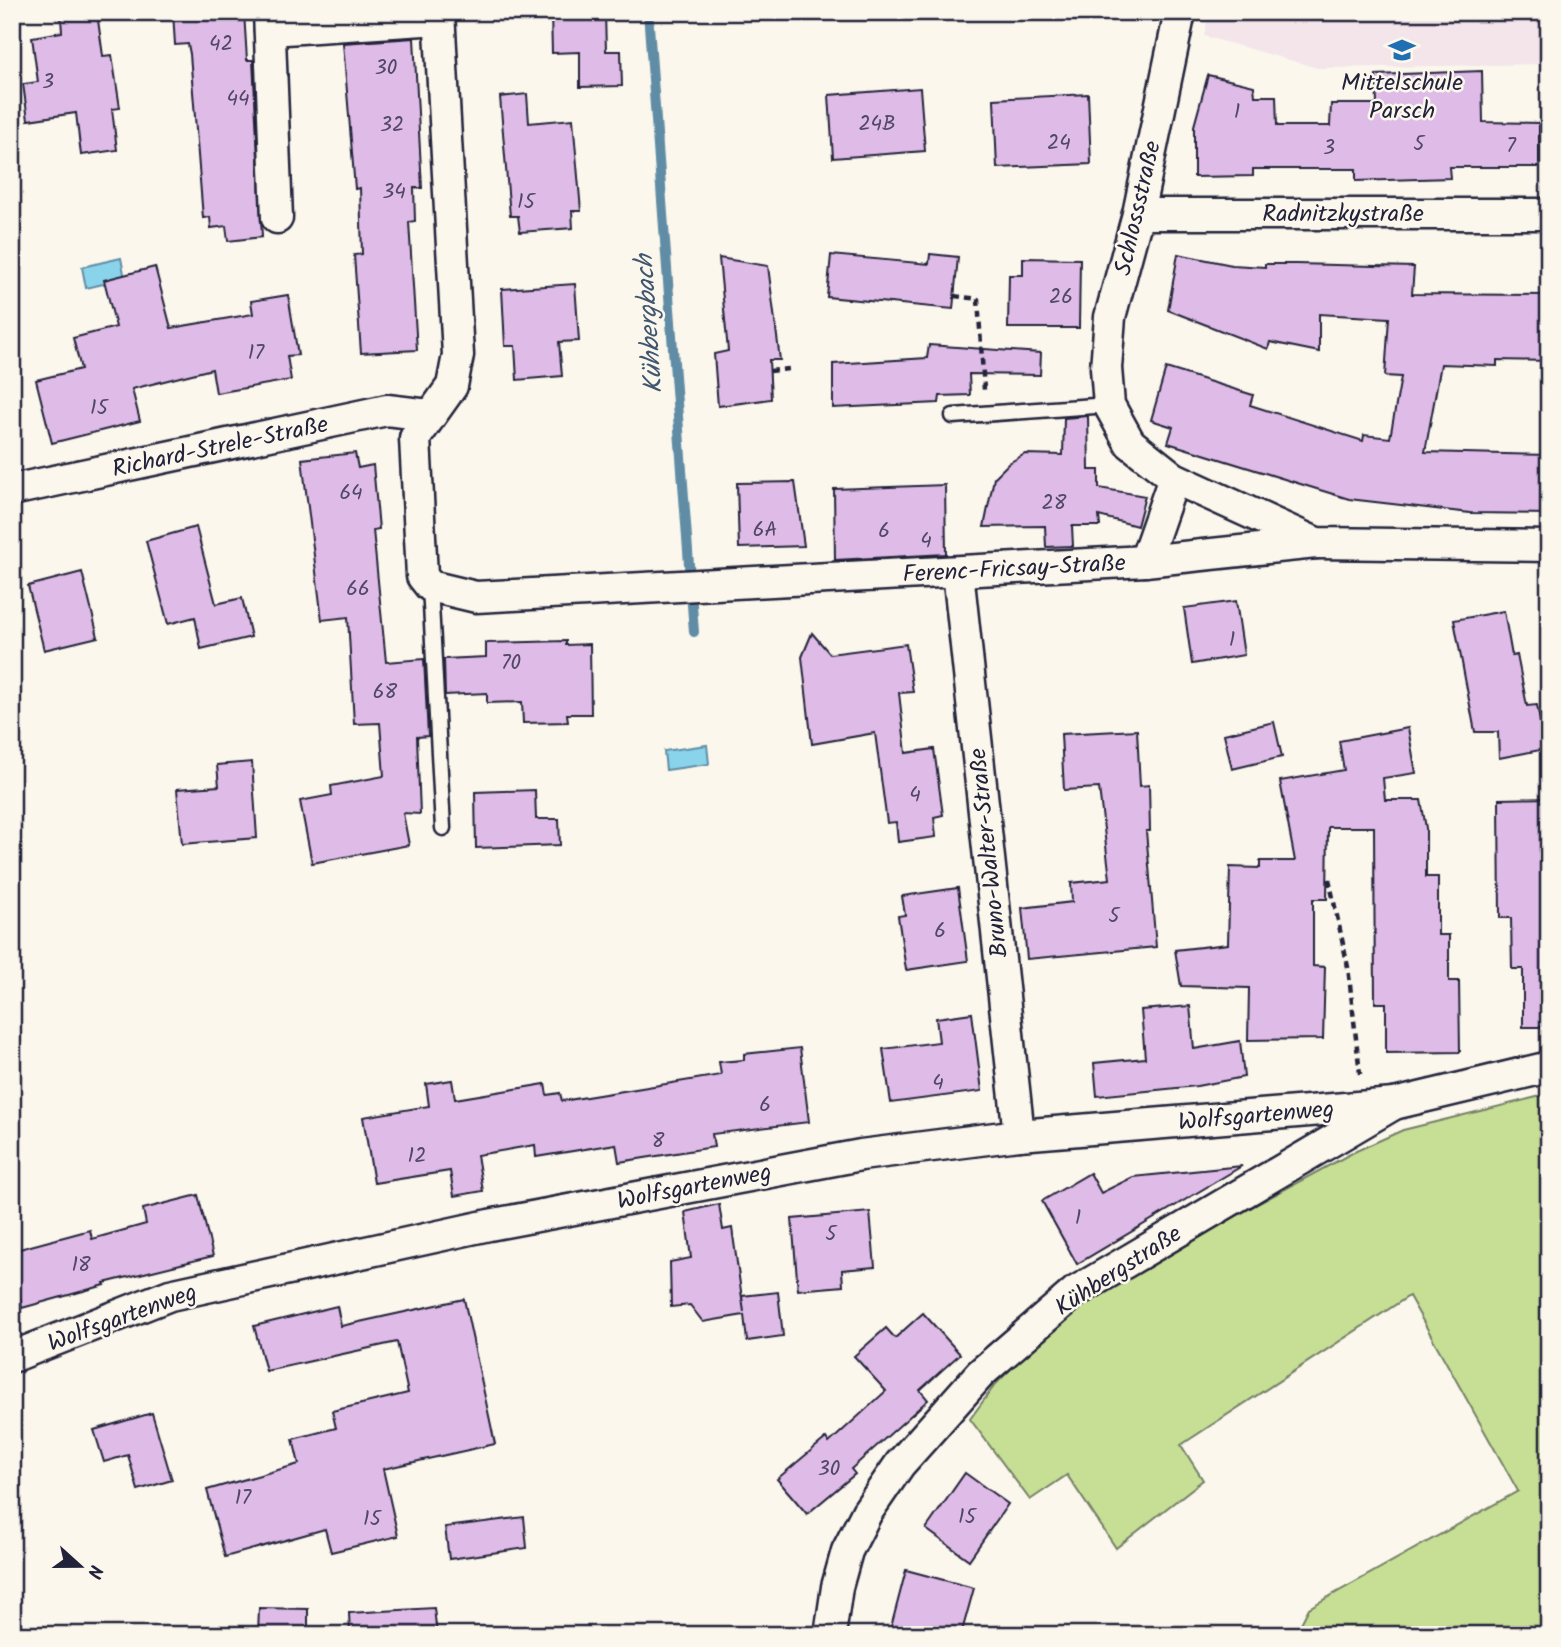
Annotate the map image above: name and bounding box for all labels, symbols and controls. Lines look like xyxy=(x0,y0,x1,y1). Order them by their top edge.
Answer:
house number: 42 xyxy=(209,28,233,61)
school or university icon: Mittelschule Parsch xyxy=(1387,35,1417,65)
house number: 30 xyxy=(375,52,397,85)
place label: Mittelschule Parsch xyxy=(1341,64,1463,131)
house number: 3 xyxy=(42,66,54,99)
house number: 44 xyxy=(226,83,250,116)
house number: 1 xyxy=(1234,96,1240,129)
house number: 24B xyxy=(858,108,896,141)
house number: 32 xyxy=(380,109,404,142)
house number: 24 xyxy=(1047,127,1071,160)
house number: 5 xyxy=(1413,128,1426,161)
house number: 7 xyxy=(1506,130,1517,163)
house number: 3 xyxy=(1323,132,1335,165)
street label: Schlossstraße xyxy=(1104,137,1173,279)
house number: 34 xyxy=(382,176,406,209)
house number: 15 xyxy=(517,186,537,219)
street label: Radnitzkystraße xyxy=(1262,195,1424,234)
water label: Kühbergbach xyxy=(624,251,676,395)
house number: 26 xyxy=(1049,281,1073,314)
house number: 17 xyxy=(248,337,265,370)
house number: 15 xyxy=(90,392,110,425)
street label: Richard-Strele-Straße xyxy=(109,405,332,489)
house number: 64 xyxy=(339,477,363,510)
house number: 28 xyxy=(1042,487,1067,520)
house number: 6A xyxy=(753,514,777,547)
house number: 6 xyxy=(878,515,890,548)
house number: 4 xyxy=(920,525,932,558)
street label: Ferenc-Fricsay-Straße xyxy=(902,544,1127,595)
house number: 66 xyxy=(346,573,370,606)
house number: 1 xyxy=(1229,624,1235,657)
house number: 70 xyxy=(501,647,521,680)
house number: 68 xyxy=(373,676,398,709)
street label: Bruno-Walter-Straße xyxy=(959,746,1020,960)
house number: 4 xyxy=(909,779,921,812)
house number: 5 xyxy=(1108,900,1121,933)
house number: 6 xyxy=(934,915,946,948)
house number: 4 xyxy=(932,1067,944,1100)
house number: 6 xyxy=(759,1089,771,1122)
street label: Wolfsgartenweg xyxy=(1176,1090,1336,1143)
house number: 8 xyxy=(652,1125,665,1158)
house number: 12 xyxy=(408,1140,426,1173)
street label: Wolfsgartenweg xyxy=(614,1153,775,1222)
house number: 1 xyxy=(1075,1202,1081,1235)
street label: Kühbergstraße xyxy=(1047,1215,1190,1327)
house number: 5 xyxy=(825,1218,838,1251)
house number: 18 xyxy=(71,1249,91,1282)
street label: Wolfsgartenweg xyxy=(42,1273,203,1364)
house number: 30 xyxy=(818,1453,840,1486)
house number: 17 xyxy=(235,1482,252,1515)
house number: 15 xyxy=(958,1501,978,1534)
house number: 15 xyxy=(363,1503,383,1536)
north arrow xyxy=(46,1532,116,1602)
text: N xyxy=(78,1560,110,1582)

